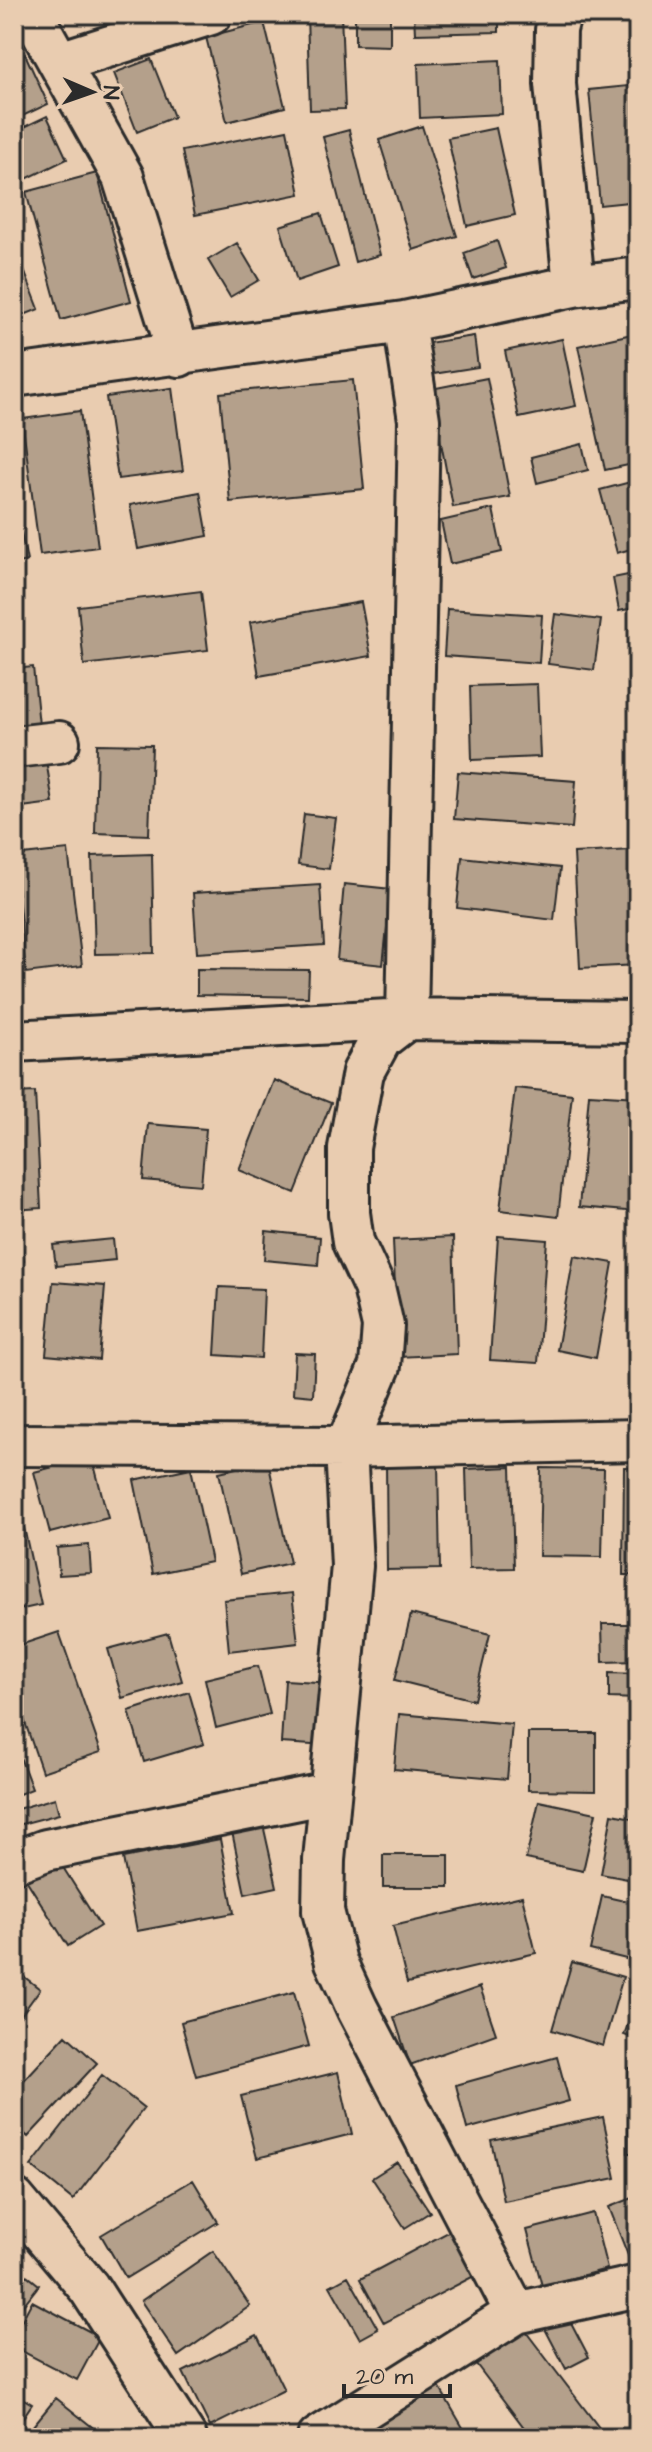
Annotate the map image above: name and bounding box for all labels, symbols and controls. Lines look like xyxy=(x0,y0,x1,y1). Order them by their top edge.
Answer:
north arrow xyxy=(52,52,132,132)
text: N xyxy=(95,85,126,100)
scale bar xyxy=(344,2348,450,2398)
text: 20 m xyxy=(356,2360,413,2394)

